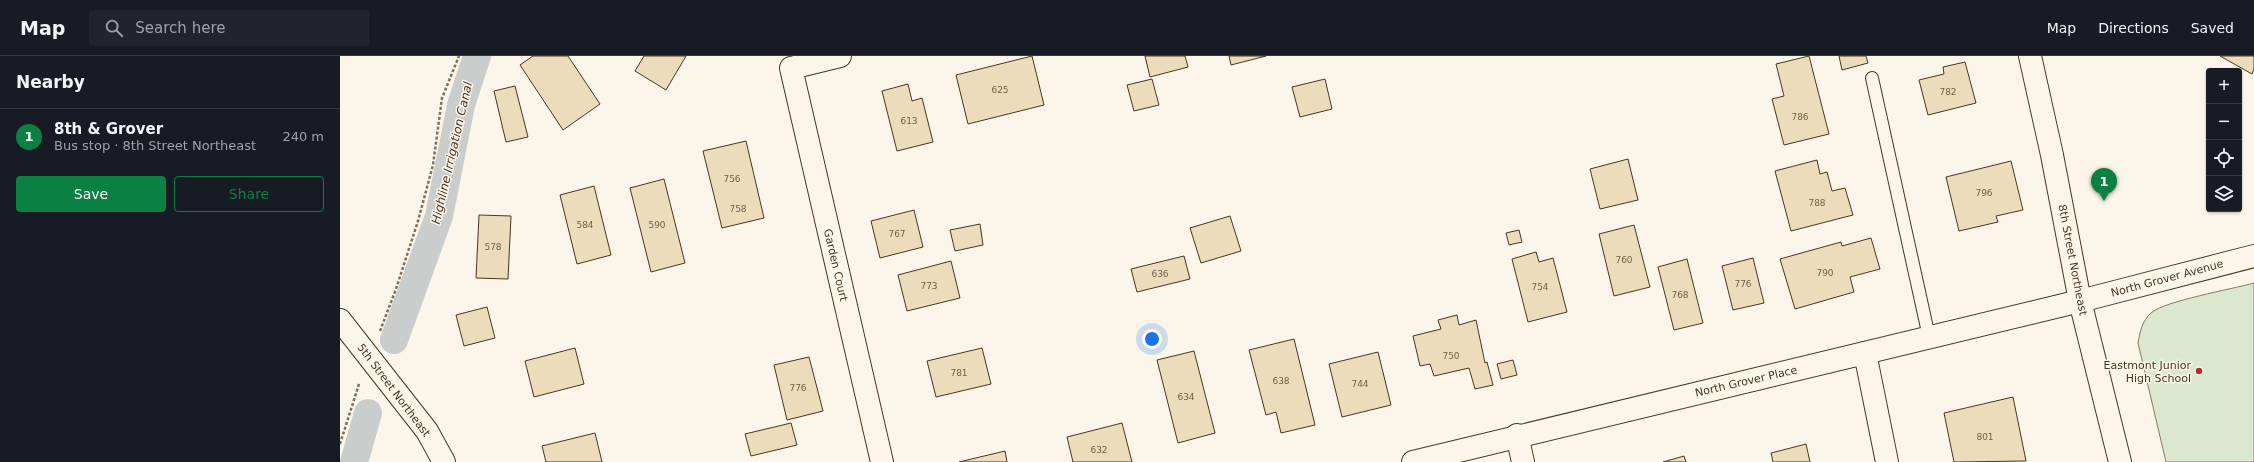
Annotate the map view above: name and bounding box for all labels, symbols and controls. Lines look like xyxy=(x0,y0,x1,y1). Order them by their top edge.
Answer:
search box xyxy=(89,10,369,46)
text: Map xyxy=(20,17,65,39)
icon: search xyxy=(103,17,125,39)
text: Search here xyxy=(135,19,225,37)
text: Map xyxy=(2047,20,2076,36)
text: Directions xyxy=(2098,20,2169,36)
text: Saved xyxy=(2191,20,2234,36)
map controls xyxy=(2206,68,2242,212)
button: + xyxy=(2206,68,2242,104)
text: Nearby xyxy=(16,72,85,92)
water label: Highline Irrigation Canal xyxy=(429,80,475,226)
house number: 625 xyxy=(991,85,1009,95)
house number: 782 xyxy=(1939,87,1957,97)
button: − xyxy=(2206,104,2242,140)
house number: 786 xyxy=(1791,112,1809,122)
house number: 613 xyxy=(900,116,918,126)
text: 8th & Grover xyxy=(54,120,163,138)
text: 1 xyxy=(24,129,34,144)
text: 240 m xyxy=(282,129,324,144)
text: Bus stop · 8th Street Northeast xyxy=(54,138,256,153)
button: locate xyxy=(2206,140,2242,176)
pin: 1 xyxy=(2091,168,2117,201)
house number: 756 xyxy=(723,174,741,184)
button: Save xyxy=(16,176,166,212)
button: Share xyxy=(174,176,324,212)
button: layers xyxy=(2206,176,2242,212)
house number: 796 xyxy=(1975,188,1993,198)
house number: 788 xyxy=(1808,198,1826,208)
street label: 8th Street Northeast xyxy=(2055,203,2090,317)
house number: 758 xyxy=(729,204,747,214)
house number: 584 xyxy=(576,220,594,230)
house number: 590 xyxy=(648,220,666,230)
street label: Garden Court xyxy=(821,228,850,303)
house number: 767 xyxy=(888,229,906,239)
house number: 578 xyxy=(484,242,502,252)
house number: 760 xyxy=(1615,255,1633,265)
street label: North Grover Avenue xyxy=(2109,257,2225,300)
house number: 790 xyxy=(1816,268,1834,278)
house number: 636 xyxy=(1151,269,1169,279)
house number: 776 xyxy=(1734,279,1752,289)
house number: 773 xyxy=(920,281,938,291)
house number: 754 xyxy=(1531,282,1549,292)
house number: 768 xyxy=(1671,290,1689,300)
your location xyxy=(1142,329,1162,349)
street label: 5th Street Northeast xyxy=(354,341,433,440)
house number: 750 xyxy=(1442,351,1460,361)
place label: Eastmont Junior High School xyxy=(2104,359,2191,385)
street label: North Grover Place xyxy=(1694,363,1799,400)
marker: Eastmont Junior High School xyxy=(2194,366,2204,376)
house number: 781 xyxy=(950,368,968,378)
house number: 638 xyxy=(1272,376,1290,386)
house number: 744 xyxy=(1351,379,1369,389)
house number: 776 xyxy=(789,383,807,393)
house number: 634 xyxy=(1177,392,1195,402)
house number: 801 xyxy=(1976,432,1994,442)
house number: 632 xyxy=(1090,445,1108,455)

